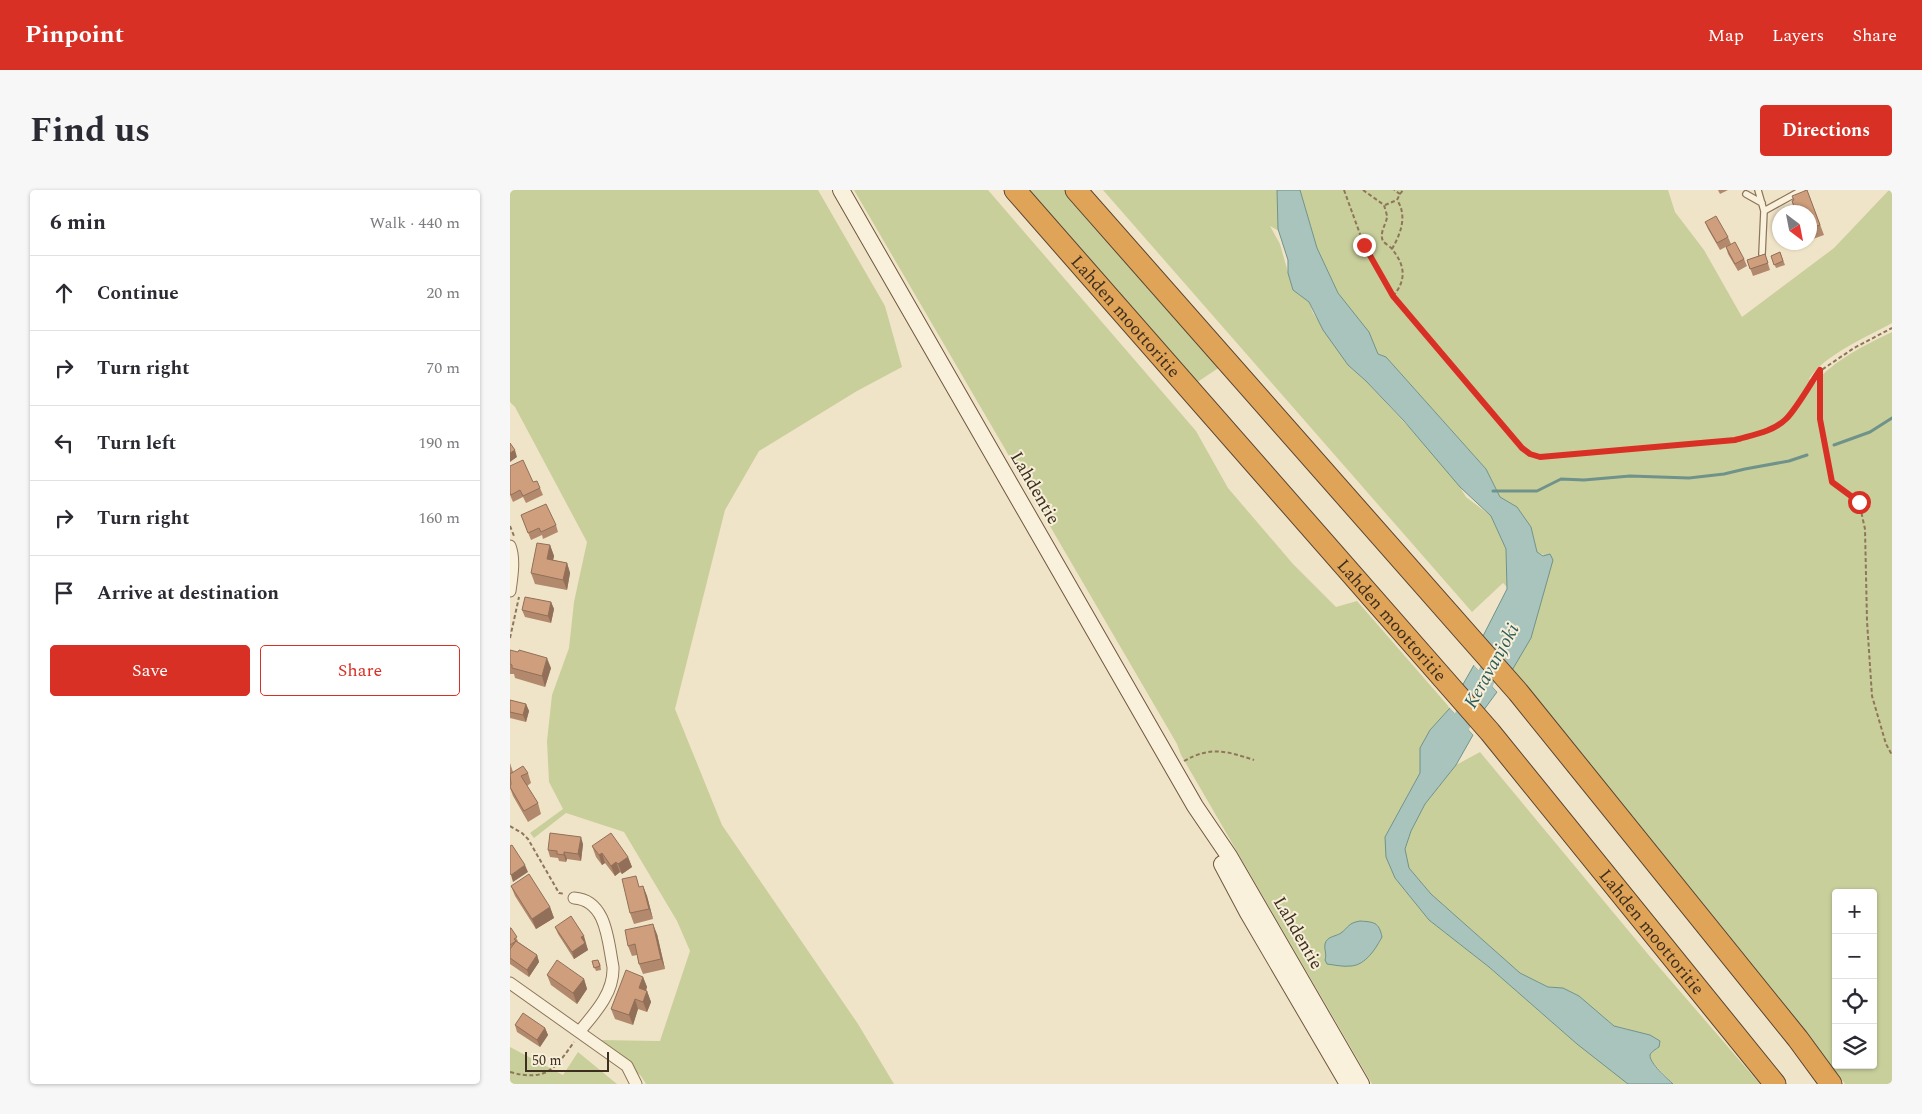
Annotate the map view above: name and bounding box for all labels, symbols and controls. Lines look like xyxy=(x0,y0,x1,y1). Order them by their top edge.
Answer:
text: Pinpoint xyxy=(25,17,124,53)
text: Map xyxy=(1708,22,1744,49)
text: Layers xyxy=(1772,22,1824,49)
text: Share xyxy=(1852,22,1897,49)
text: Find us xyxy=(30,104,150,157)
button: Directions xyxy=(1760,105,1892,156)
north arrow xyxy=(1772,205,1817,250)
text: 6 min xyxy=(50,207,106,239)
text: Walk · 440 m xyxy=(369,211,460,235)
route end xyxy=(1353,234,1376,257)
street label: Lahden moottoritie xyxy=(1064,249,1187,384)
icon: ahead xyxy=(50,279,78,307)
text: Continue xyxy=(97,279,179,308)
text: 20 m xyxy=(426,281,460,305)
icon: right xyxy=(50,354,78,382)
text: Turn right xyxy=(97,354,190,383)
text: 70 m xyxy=(426,356,460,380)
icon: left xyxy=(50,429,78,457)
text: Turn left xyxy=(97,429,176,458)
text: 190 m xyxy=(418,431,460,455)
street label: Lahdentie xyxy=(1003,446,1067,530)
route start xyxy=(1848,491,1871,514)
icon: right xyxy=(50,504,78,532)
text: Turn right xyxy=(97,504,190,533)
text: 160 m xyxy=(418,506,460,530)
street label: Lahden moottoritie xyxy=(1331,553,1453,688)
icon: arrive xyxy=(50,579,78,607)
text: Arrive at destination xyxy=(97,579,279,608)
water label: Keravanjoki xyxy=(1457,618,1527,714)
button: Save xyxy=(50,645,250,696)
button: Share xyxy=(260,645,460,696)
street label: Lahden moottoritie xyxy=(1593,863,1711,1001)
map controls xyxy=(1832,889,1877,1069)
button: + xyxy=(1832,889,1877,934)
street label: Lahdentie xyxy=(1266,891,1330,975)
button: − xyxy=(1832,934,1877,979)
button: locate xyxy=(1832,979,1877,1024)
button: layers xyxy=(1832,1024,1877,1069)
scale bar xyxy=(525,1049,609,1072)
text: 50 m xyxy=(532,1050,562,1071)

